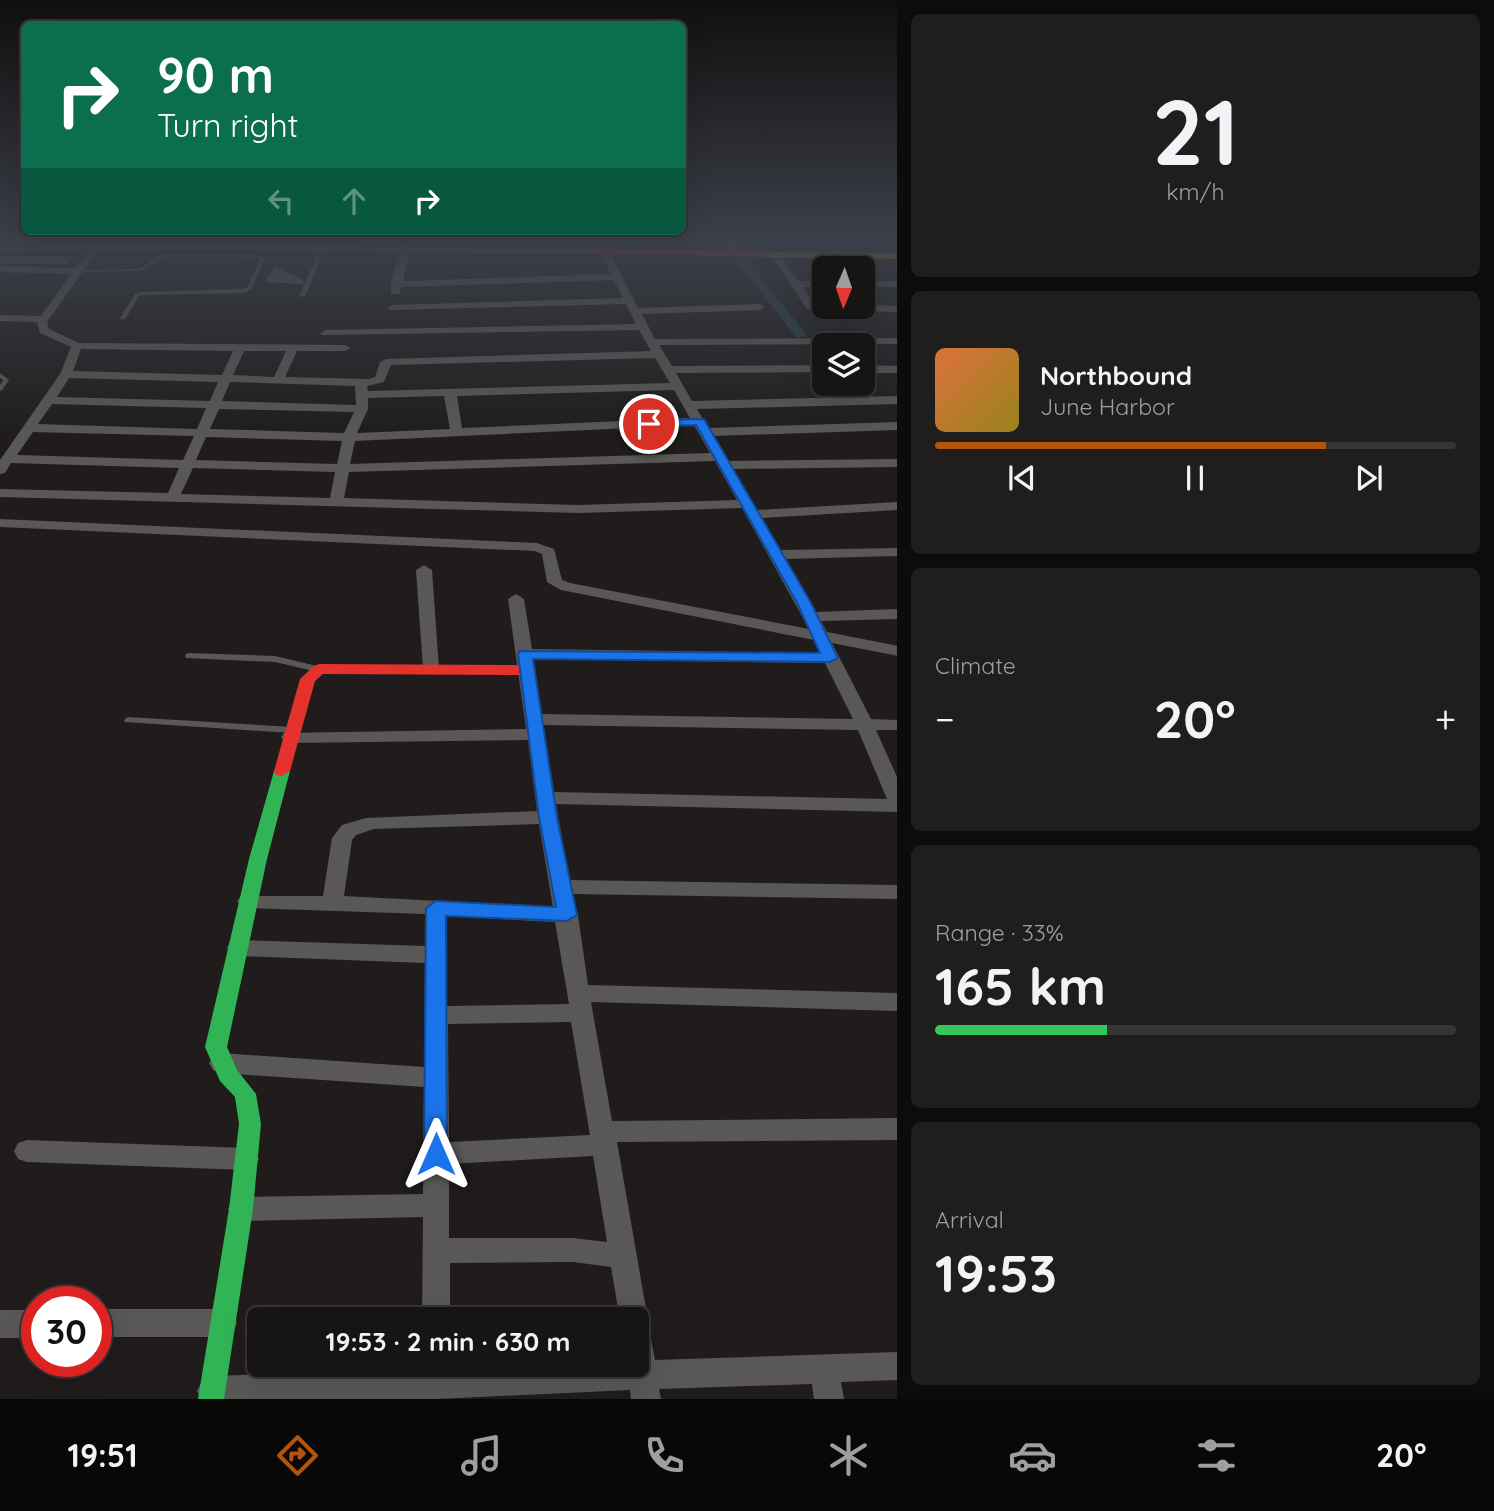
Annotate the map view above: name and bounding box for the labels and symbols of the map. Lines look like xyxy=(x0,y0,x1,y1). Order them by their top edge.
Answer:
north arrow xyxy=(812,256,875,318)
pin xyxy=(619,394,679,454)
position arrow xyxy=(399,1117,473,1191)
speed limit sign: 30 xyxy=(21,1286,112,1377)

